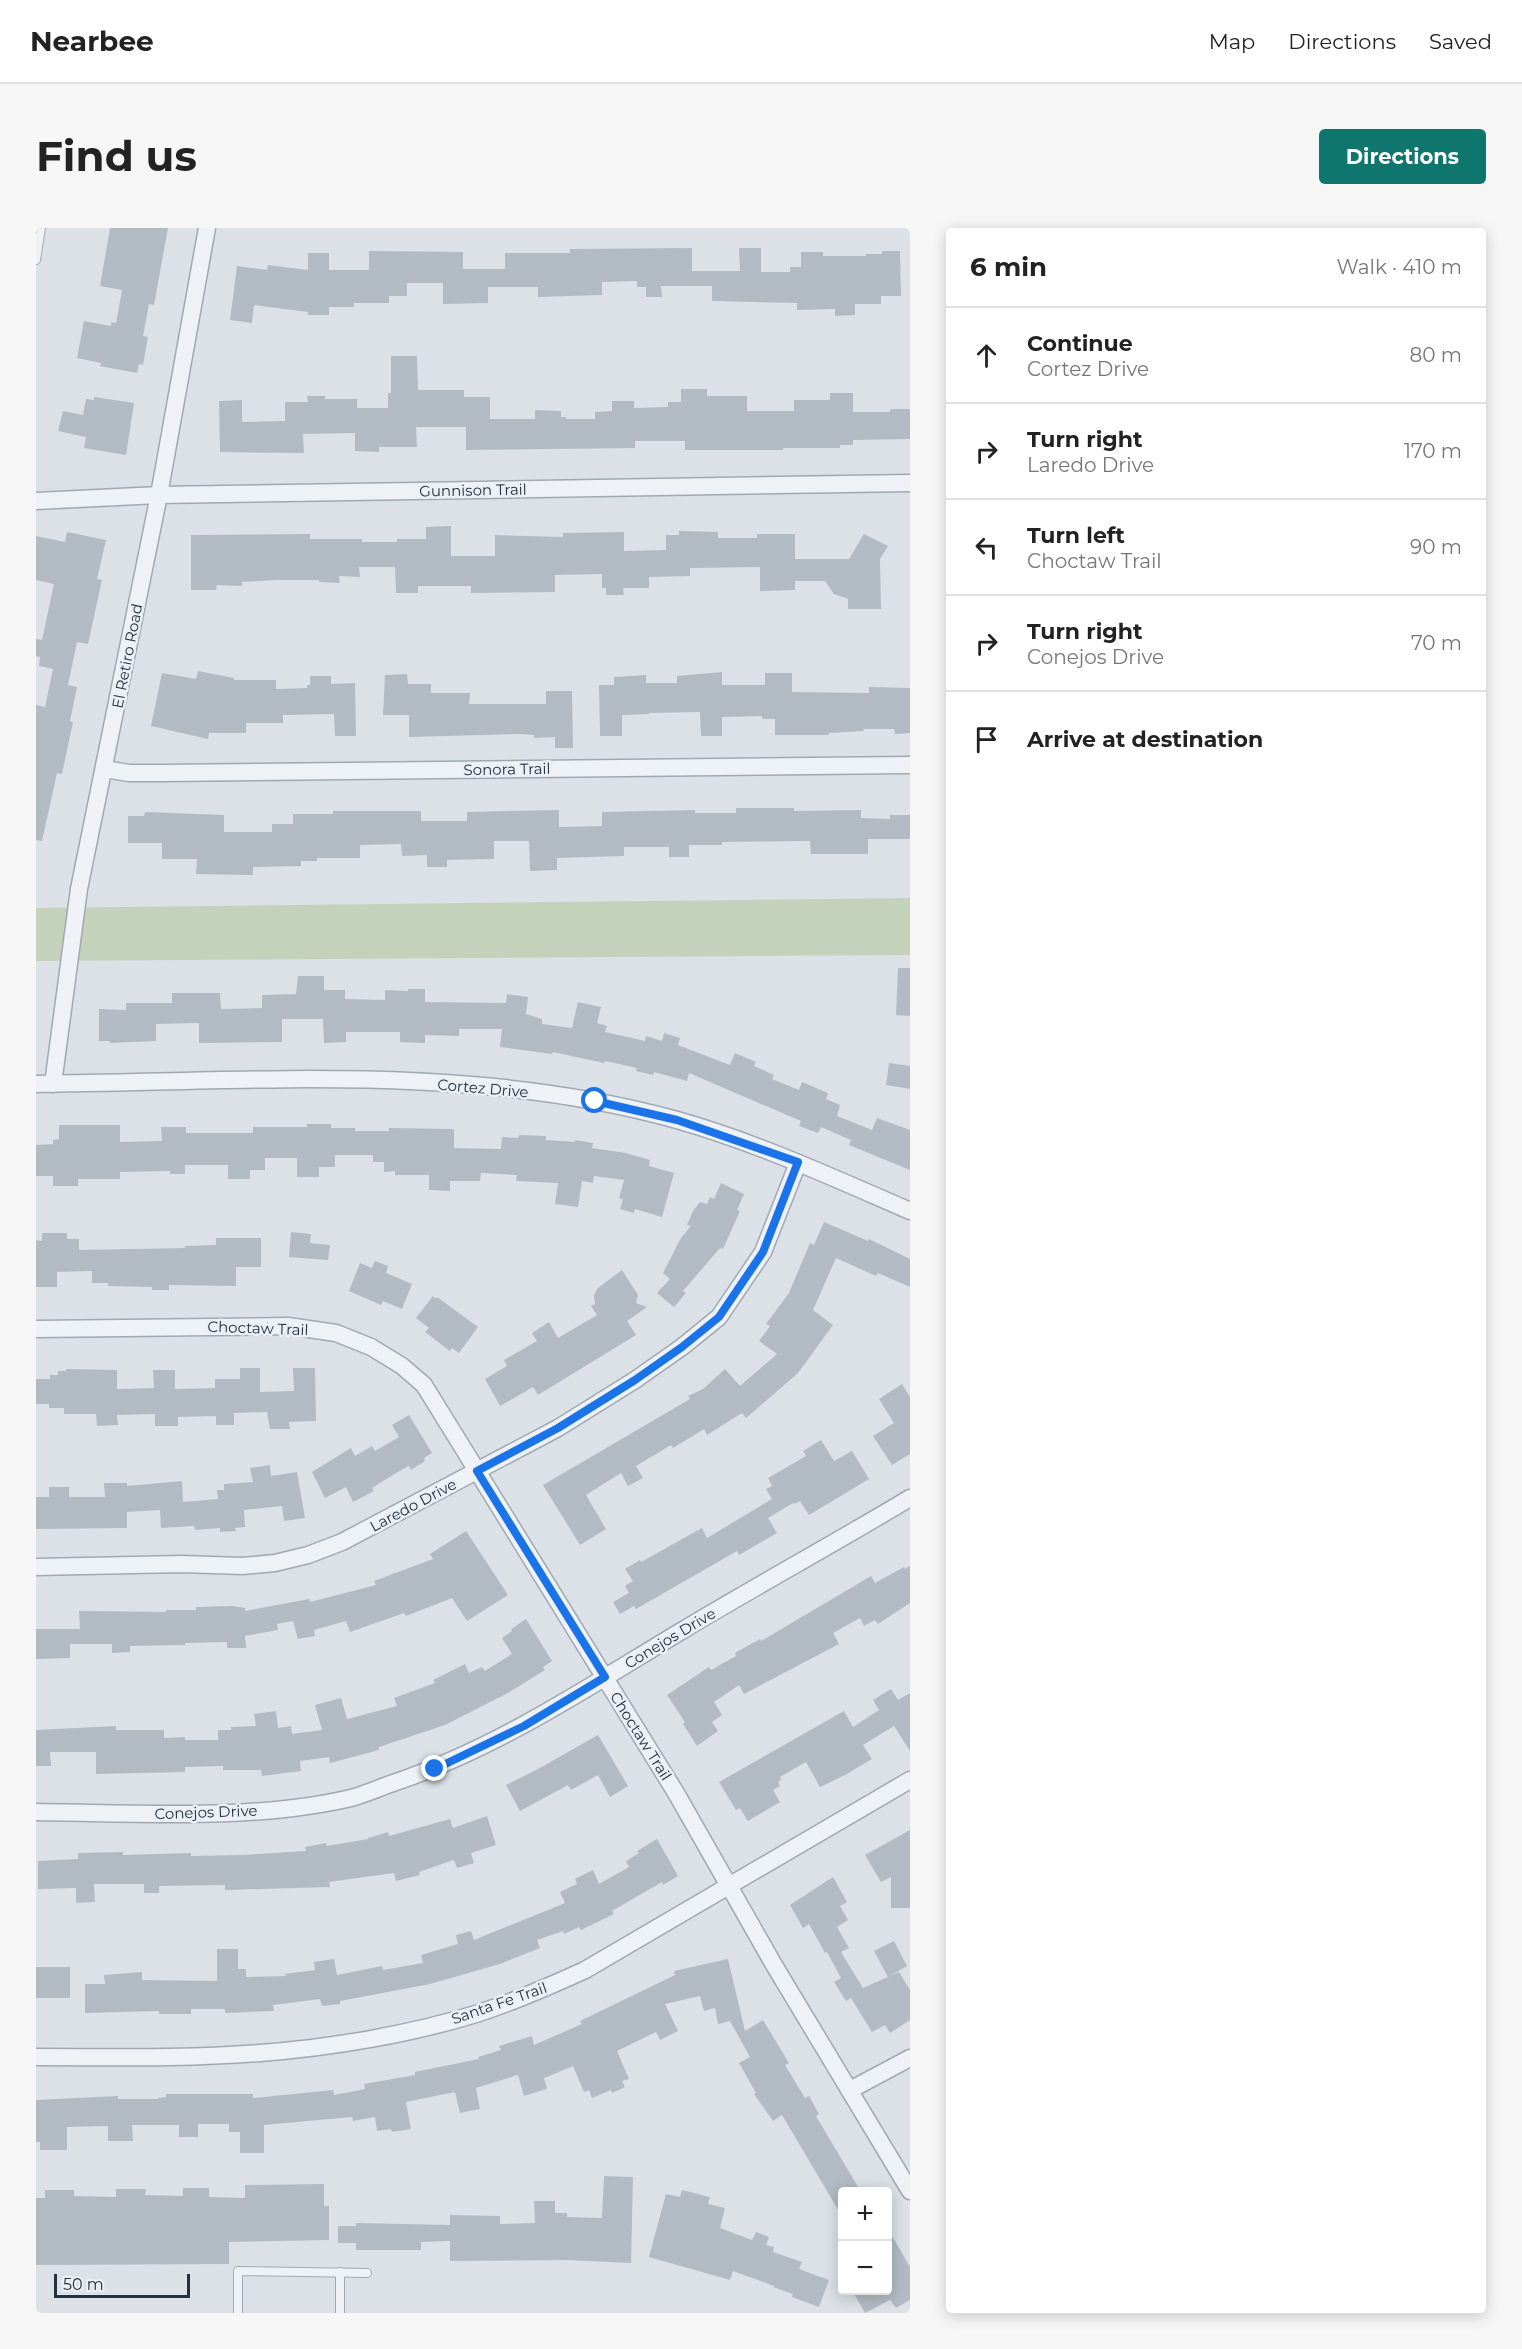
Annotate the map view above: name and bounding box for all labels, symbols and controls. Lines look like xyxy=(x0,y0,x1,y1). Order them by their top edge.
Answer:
text: Nearbee xyxy=(30,24,154,58)
text: Map xyxy=(1209,29,1255,54)
text: Directions xyxy=(1288,29,1396,54)
text: Saved xyxy=(1429,29,1492,54)
button: Directions xyxy=(1319,129,1486,184)
text: Find us xyxy=(36,130,197,182)
text: 6 min xyxy=(970,251,1047,283)
text: Walk · 410 m xyxy=(1337,255,1462,279)
text: Continue xyxy=(1027,330,1133,357)
icon: ahead xyxy=(970,339,1003,372)
text: 80 m xyxy=(1410,343,1462,367)
text: Cortez Drive xyxy=(1027,357,1149,381)
text: Turn right xyxy=(1027,426,1142,453)
icon: right xyxy=(970,435,1003,468)
text: 170 m xyxy=(1404,439,1462,463)
text: Laredo Drive xyxy=(1027,453,1154,477)
street label: Gunnison Trail xyxy=(419,480,527,500)
text: Turn left xyxy=(1027,522,1125,549)
icon: left xyxy=(970,531,1003,564)
text: 90 m xyxy=(1410,535,1462,559)
text: Choctaw Trail xyxy=(1027,549,1162,573)
street label: El Retiro Road xyxy=(108,602,146,710)
text: Turn right xyxy=(1027,618,1142,645)
icon: right xyxy=(970,627,1003,660)
text: 70 m xyxy=(1411,631,1462,655)
text: Conejos Drive xyxy=(1027,645,1164,669)
icon: arrive xyxy=(970,723,1003,756)
text: Arrive at destination xyxy=(1027,726,1263,753)
street label: Sonora Trail xyxy=(463,759,551,779)
street label: Cortez Drive xyxy=(437,1075,529,1101)
route start xyxy=(581,1087,607,1113)
street label: Choctaw Trail xyxy=(207,1317,309,1339)
street label: Laredo Drive xyxy=(366,1474,460,1536)
street label: Conejos Drive xyxy=(621,1603,719,1673)
street label: Choctaw Trail xyxy=(606,1688,676,1784)
route end xyxy=(421,1755,447,1781)
street label: Conejos Drive xyxy=(154,1801,258,1823)
street label: Santa Fe Trail xyxy=(449,1978,549,2028)
map controls xyxy=(838,2187,892,2295)
button: + xyxy=(838,2187,892,2241)
button: − xyxy=(838,2241,892,2295)
scale bar xyxy=(54,2271,190,2298)
text: 50 m xyxy=(63,2275,104,2294)

